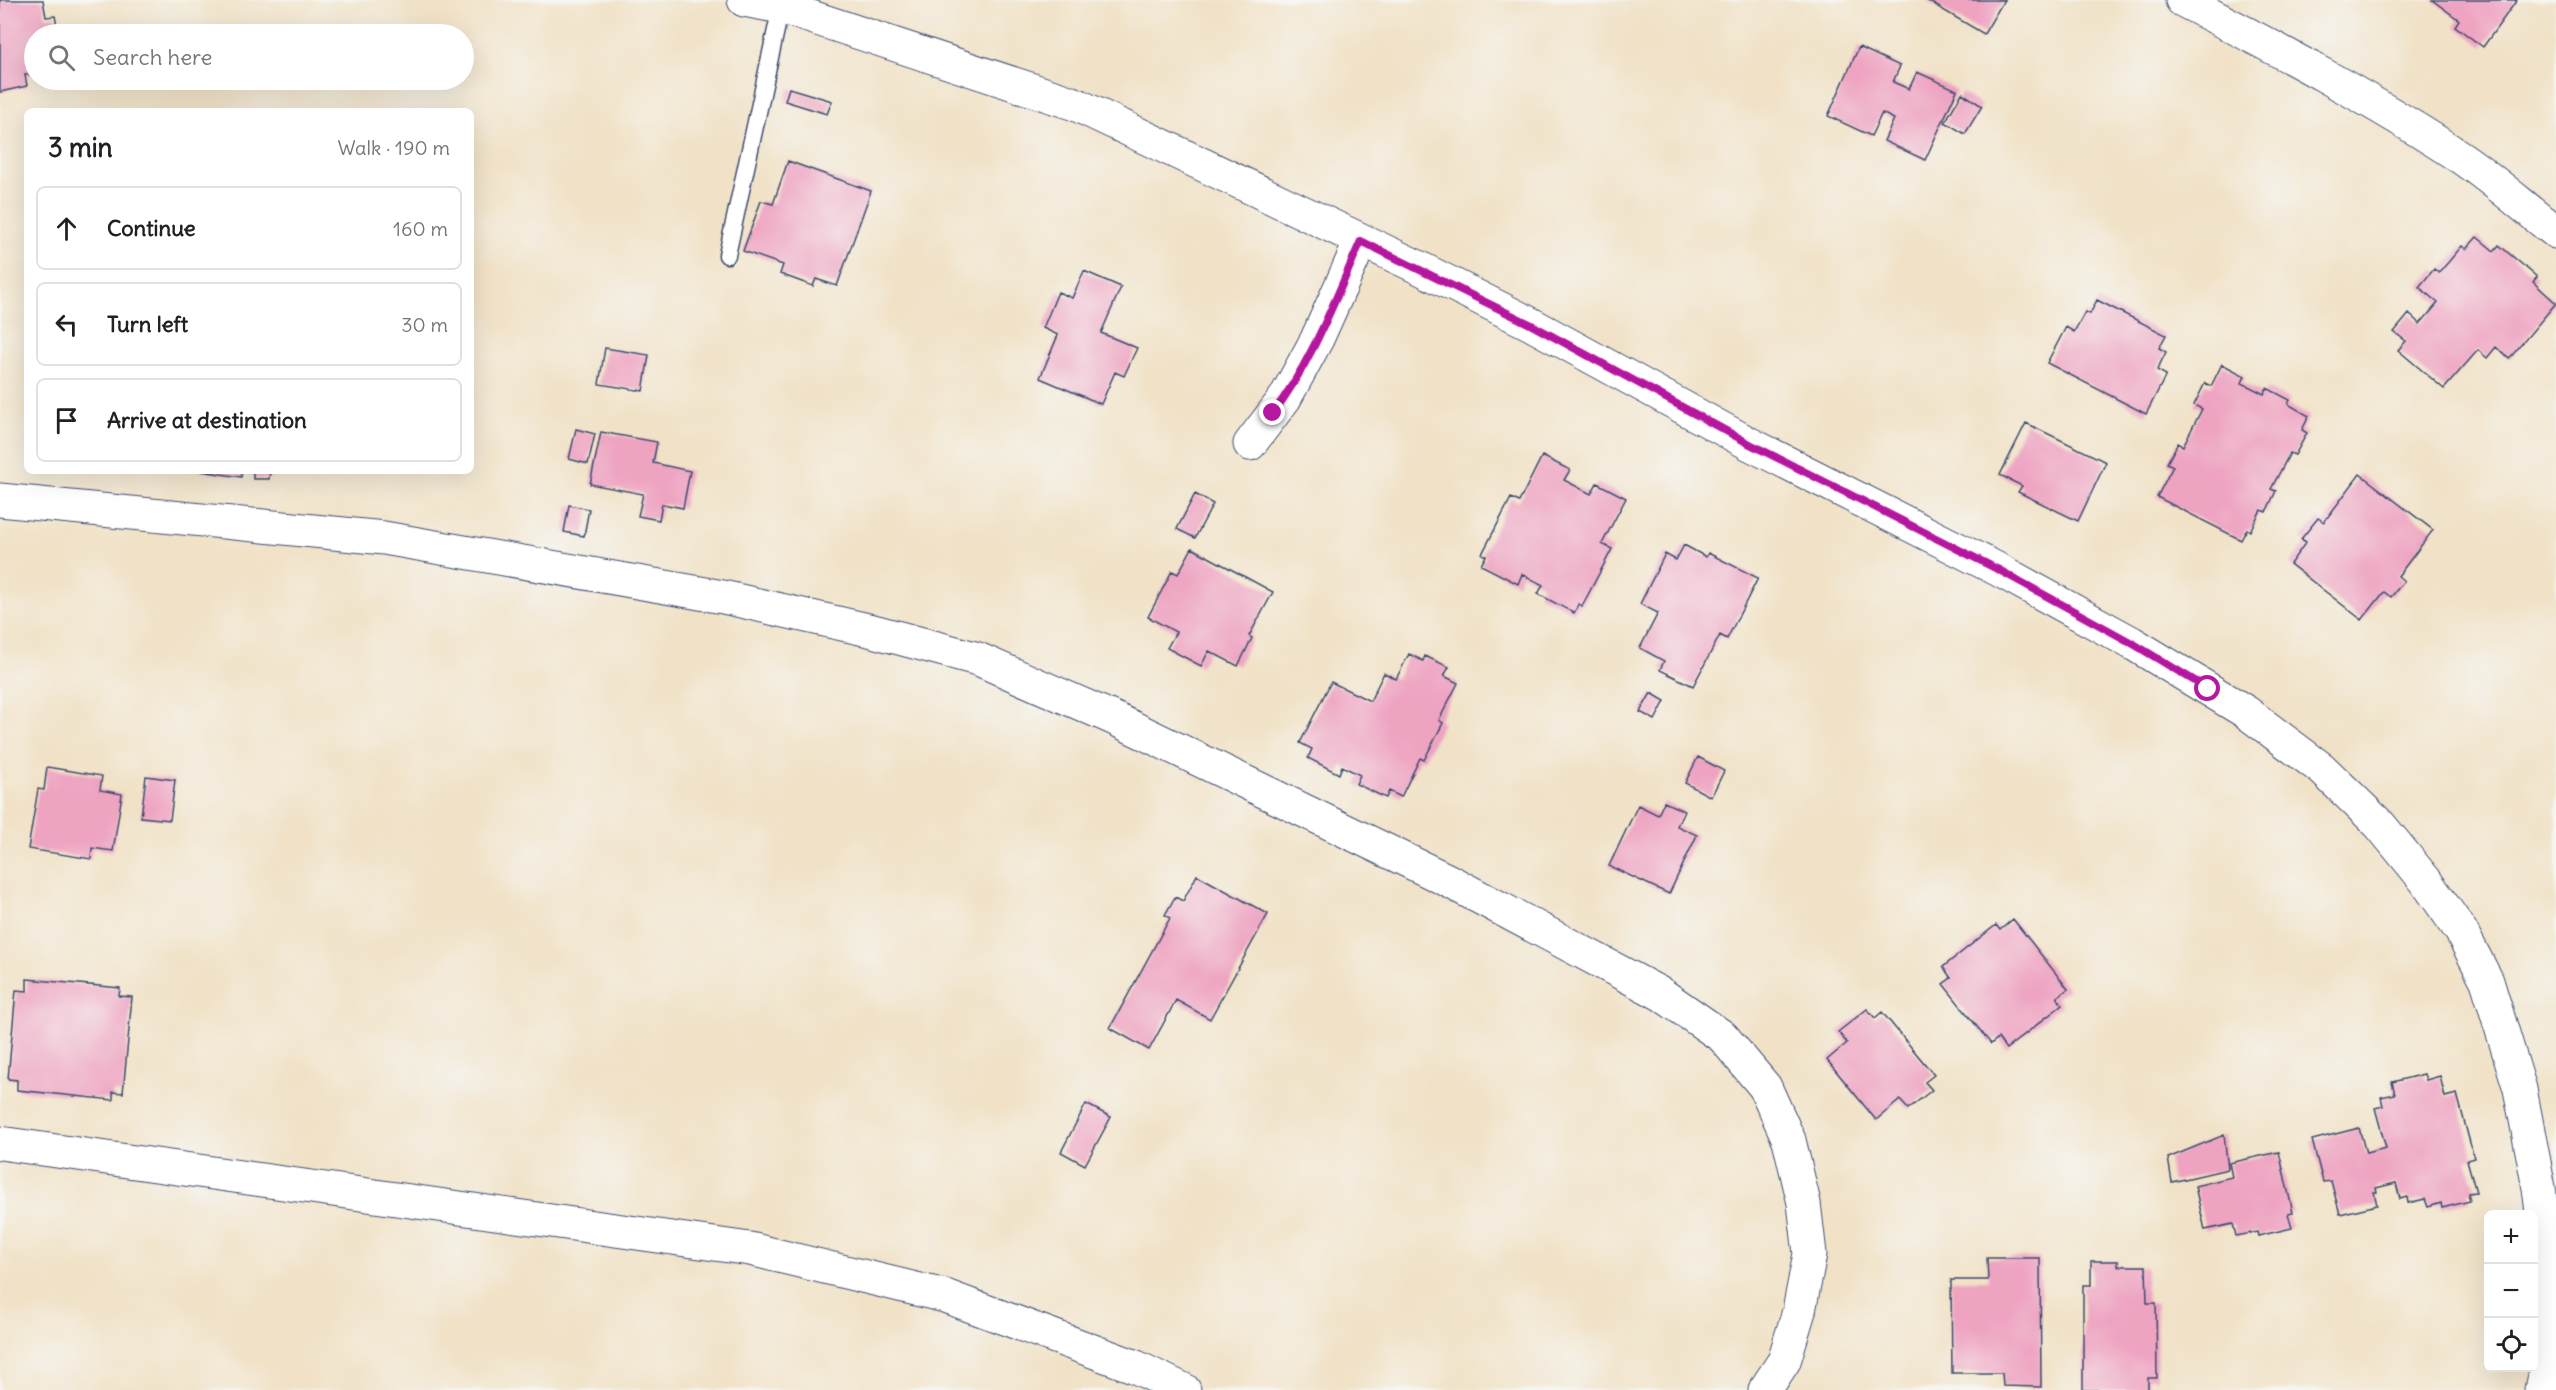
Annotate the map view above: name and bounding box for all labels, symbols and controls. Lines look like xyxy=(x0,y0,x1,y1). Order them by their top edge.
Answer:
search box xyxy=(24,24,474,90)
icon: search xyxy=(45,41,78,74)
text: Search here xyxy=(93,43,212,71)
text: 3 min xyxy=(48,131,113,164)
text: Walk · 190 m xyxy=(338,135,450,160)
icon: ahead xyxy=(50,212,83,245)
text: Continue xyxy=(107,214,196,242)
text: 160 m xyxy=(393,216,448,241)
icon: left xyxy=(50,308,83,341)
text: Turn left xyxy=(107,310,188,338)
text: 30 m xyxy=(401,312,448,337)
route end xyxy=(1259,399,1285,425)
icon: arrive xyxy=(50,404,83,437)
text: Arrive at destination xyxy=(107,406,307,434)
route start xyxy=(2194,675,2220,701)
map controls xyxy=(2484,1210,2538,1372)
button: + xyxy=(2484,1210,2538,1264)
button: − xyxy=(2484,1264,2538,1318)
button: locate xyxy=(2484,1318,2538,1372)

